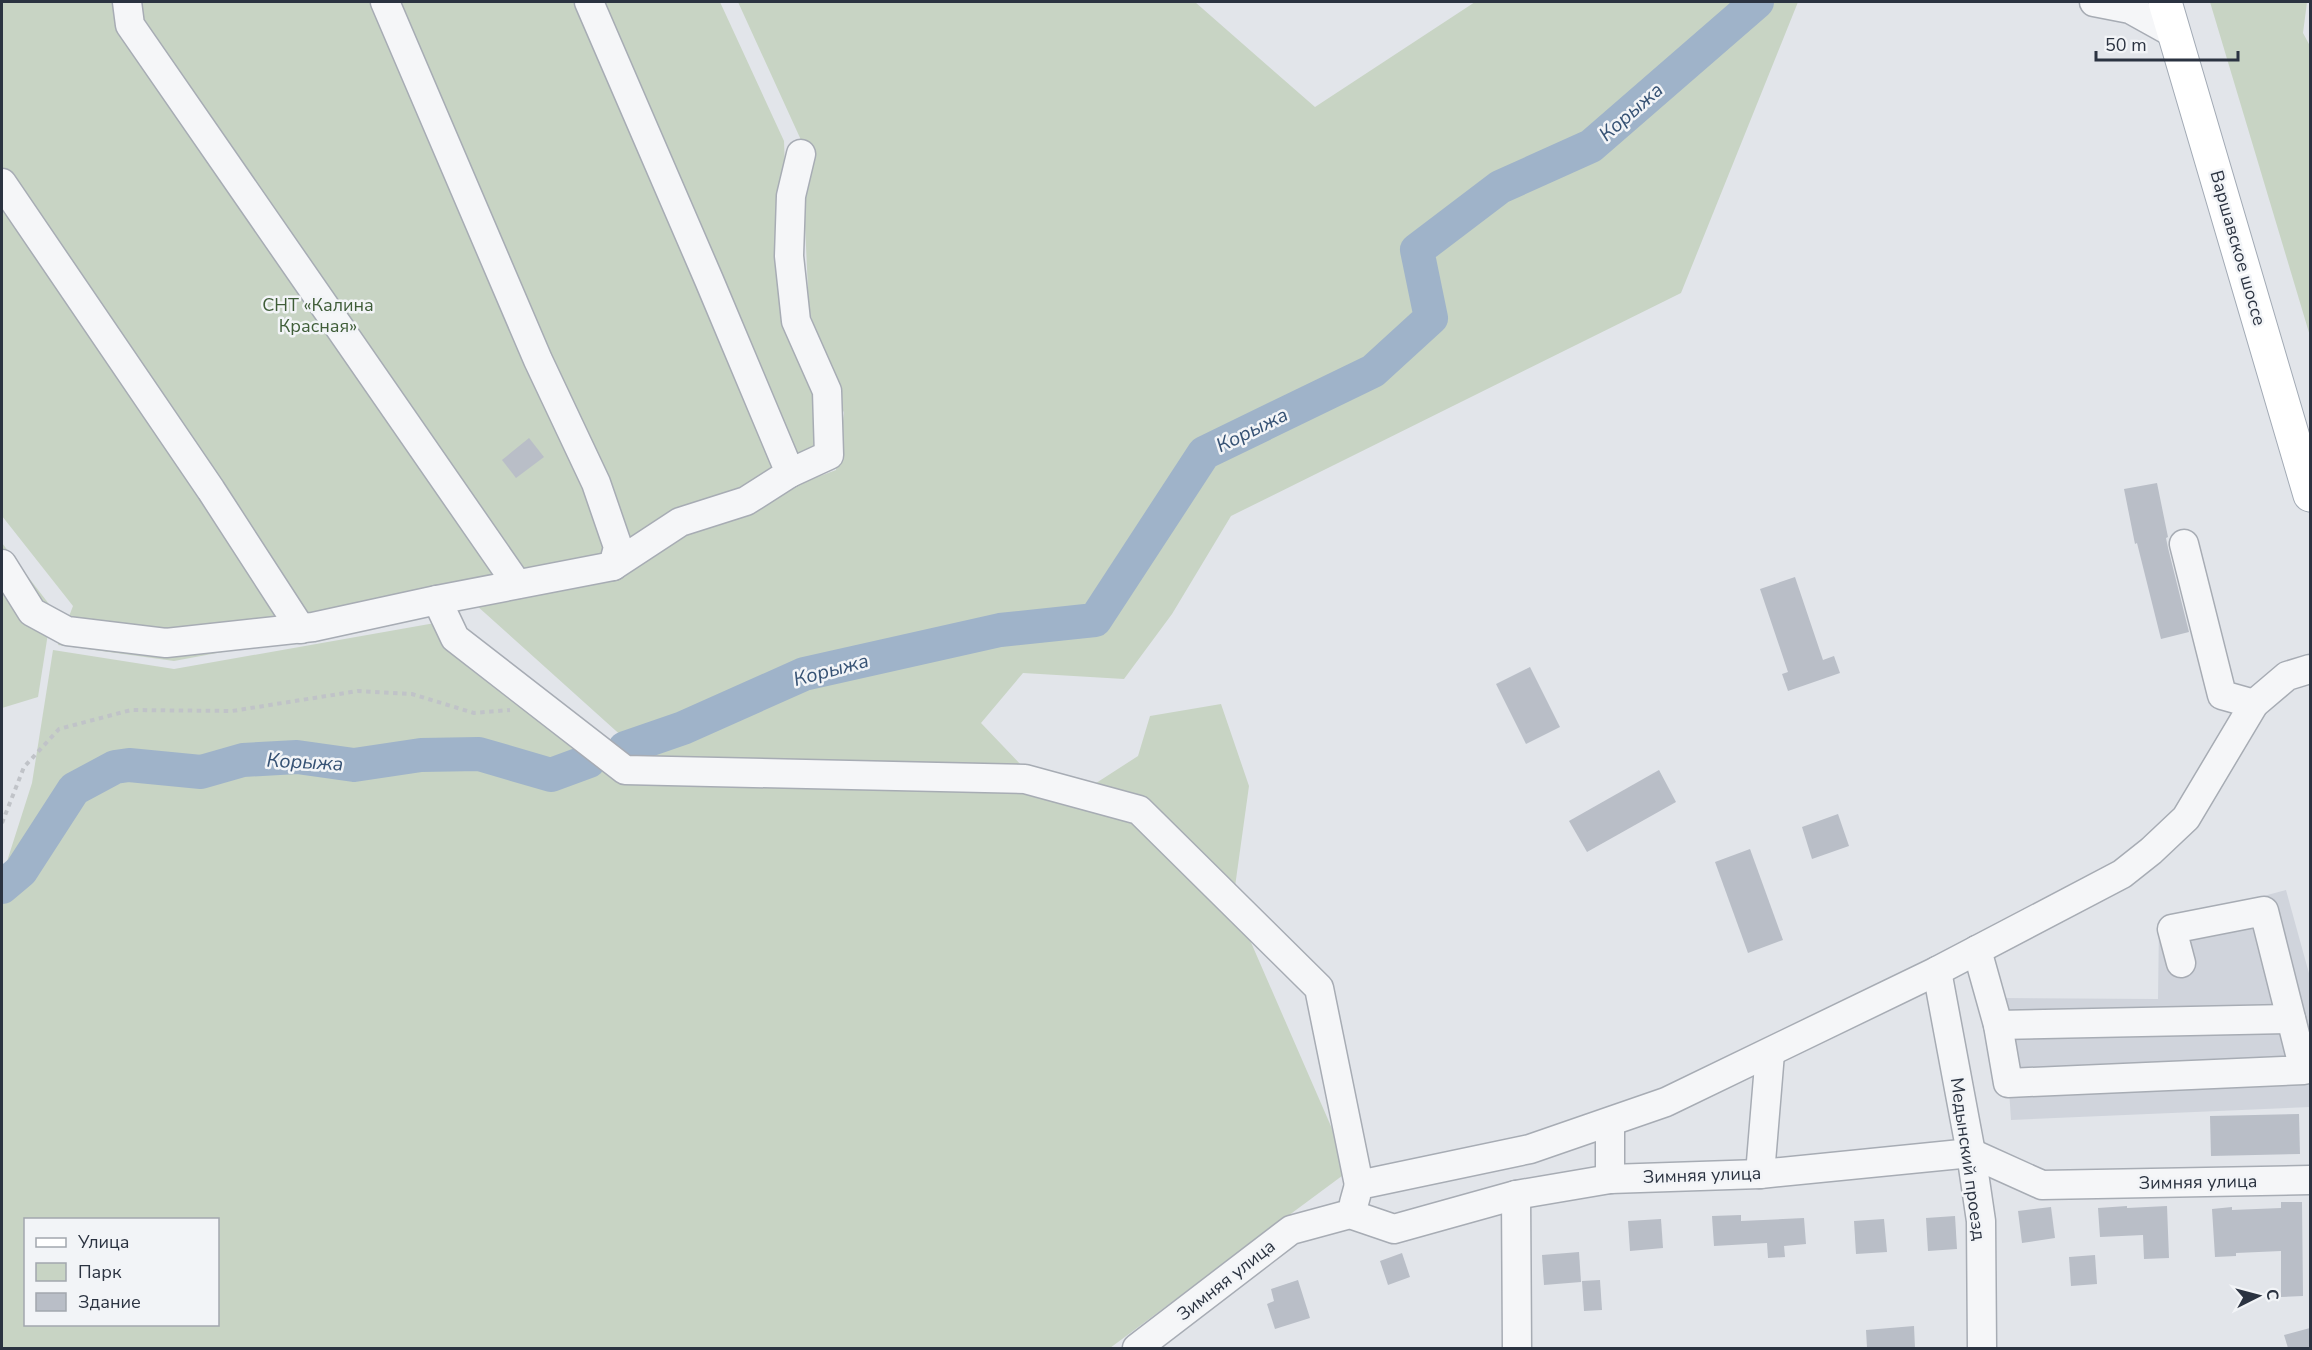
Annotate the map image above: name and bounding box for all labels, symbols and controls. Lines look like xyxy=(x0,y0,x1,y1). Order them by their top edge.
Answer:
scale bar xyxy=(2096,24,2238,62)
text: 50 m xyxy=(2105,33,2147,57)
water label: Корыжа xyxy=(1593,77,1669,147)
street label: Варшавское шоссе xyxy=(2204,168,2272,328)
park label: СНТ «Калина Красная» xyxy=(262,293,374,338)
water label: Корыжа xyxy=(1211,401,1293,459)
water label: Корыжа xyxy=(790,647,872,693)
water label: Корыжа xyxy=(266,747,344,777)
street label: Медынский проезд xyxy=(1945,1076,1991,1242)
street label: Зимняя улица xyxy=(1642,1161,1762,1189)
street label: Зимняя улица xyxy=(2138,1169,2258,1195)
legend xyxy=(24,1218,219,1326)
text: Улица xyxy=(77,1230,129,1254)
street label: Зимняя улица xyxy=(1172,1234,1280,1326)
text: Парк xyxy=(78,1260,122,1284)
north arrow xyxy=(2228,1266,2288,1326)
text: С xyxy=(2260,1288,2283,1301)
text: Здание xyxy=(78,1290,141,1314)

